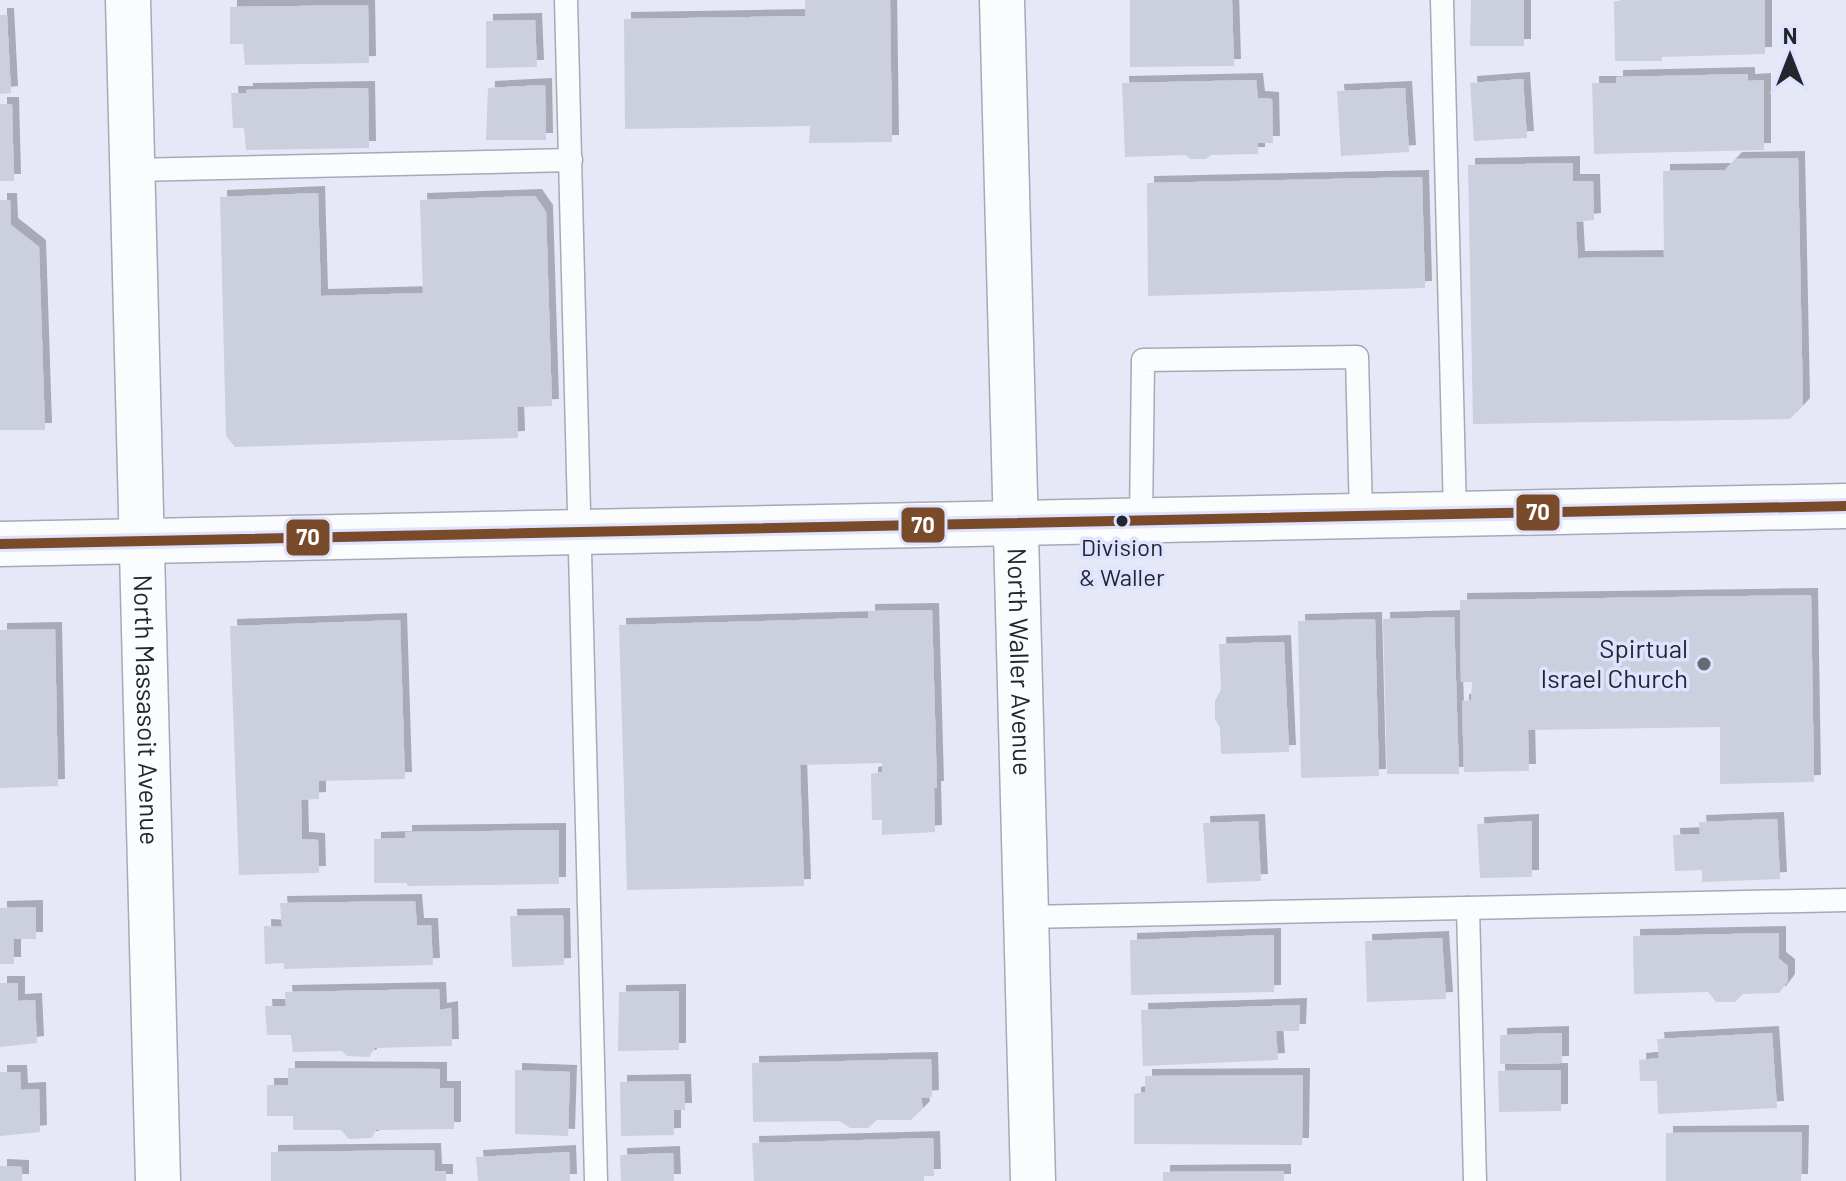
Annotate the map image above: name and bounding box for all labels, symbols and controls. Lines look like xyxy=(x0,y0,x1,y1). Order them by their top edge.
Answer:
north arrow xyxy=(1750,16,1830,96)
text: N xyxy=(1783,22,1797,48)
line badge: 70 xyxy=(1515,493,1561,532)
text: 70 xyxy=(1526,498,1550,524)
line badge: 70 xyxy=(900,506,946,544)
text: 70 xyxy=(911,511,935,537)
marker: Division & Waller xyxy=(1114,513,1130,529)
line badge: 70 xyxy=(285,518,331,557)
text: 70 xyxy=(296,523,320,549)
place label: Division & Waller xyxy=(1079,532,1165,591)
street label: North Waller Avenue xyxy=(1002,547,1039,776)
street label: North Massasoit Avenue xyxy=(129,574,166,845)
place label: Spirtual Israel Church xyxy=(1540,632,1688,693)
marker: Spirtual Israel Church xyxy=(1695,655,1713,673)

